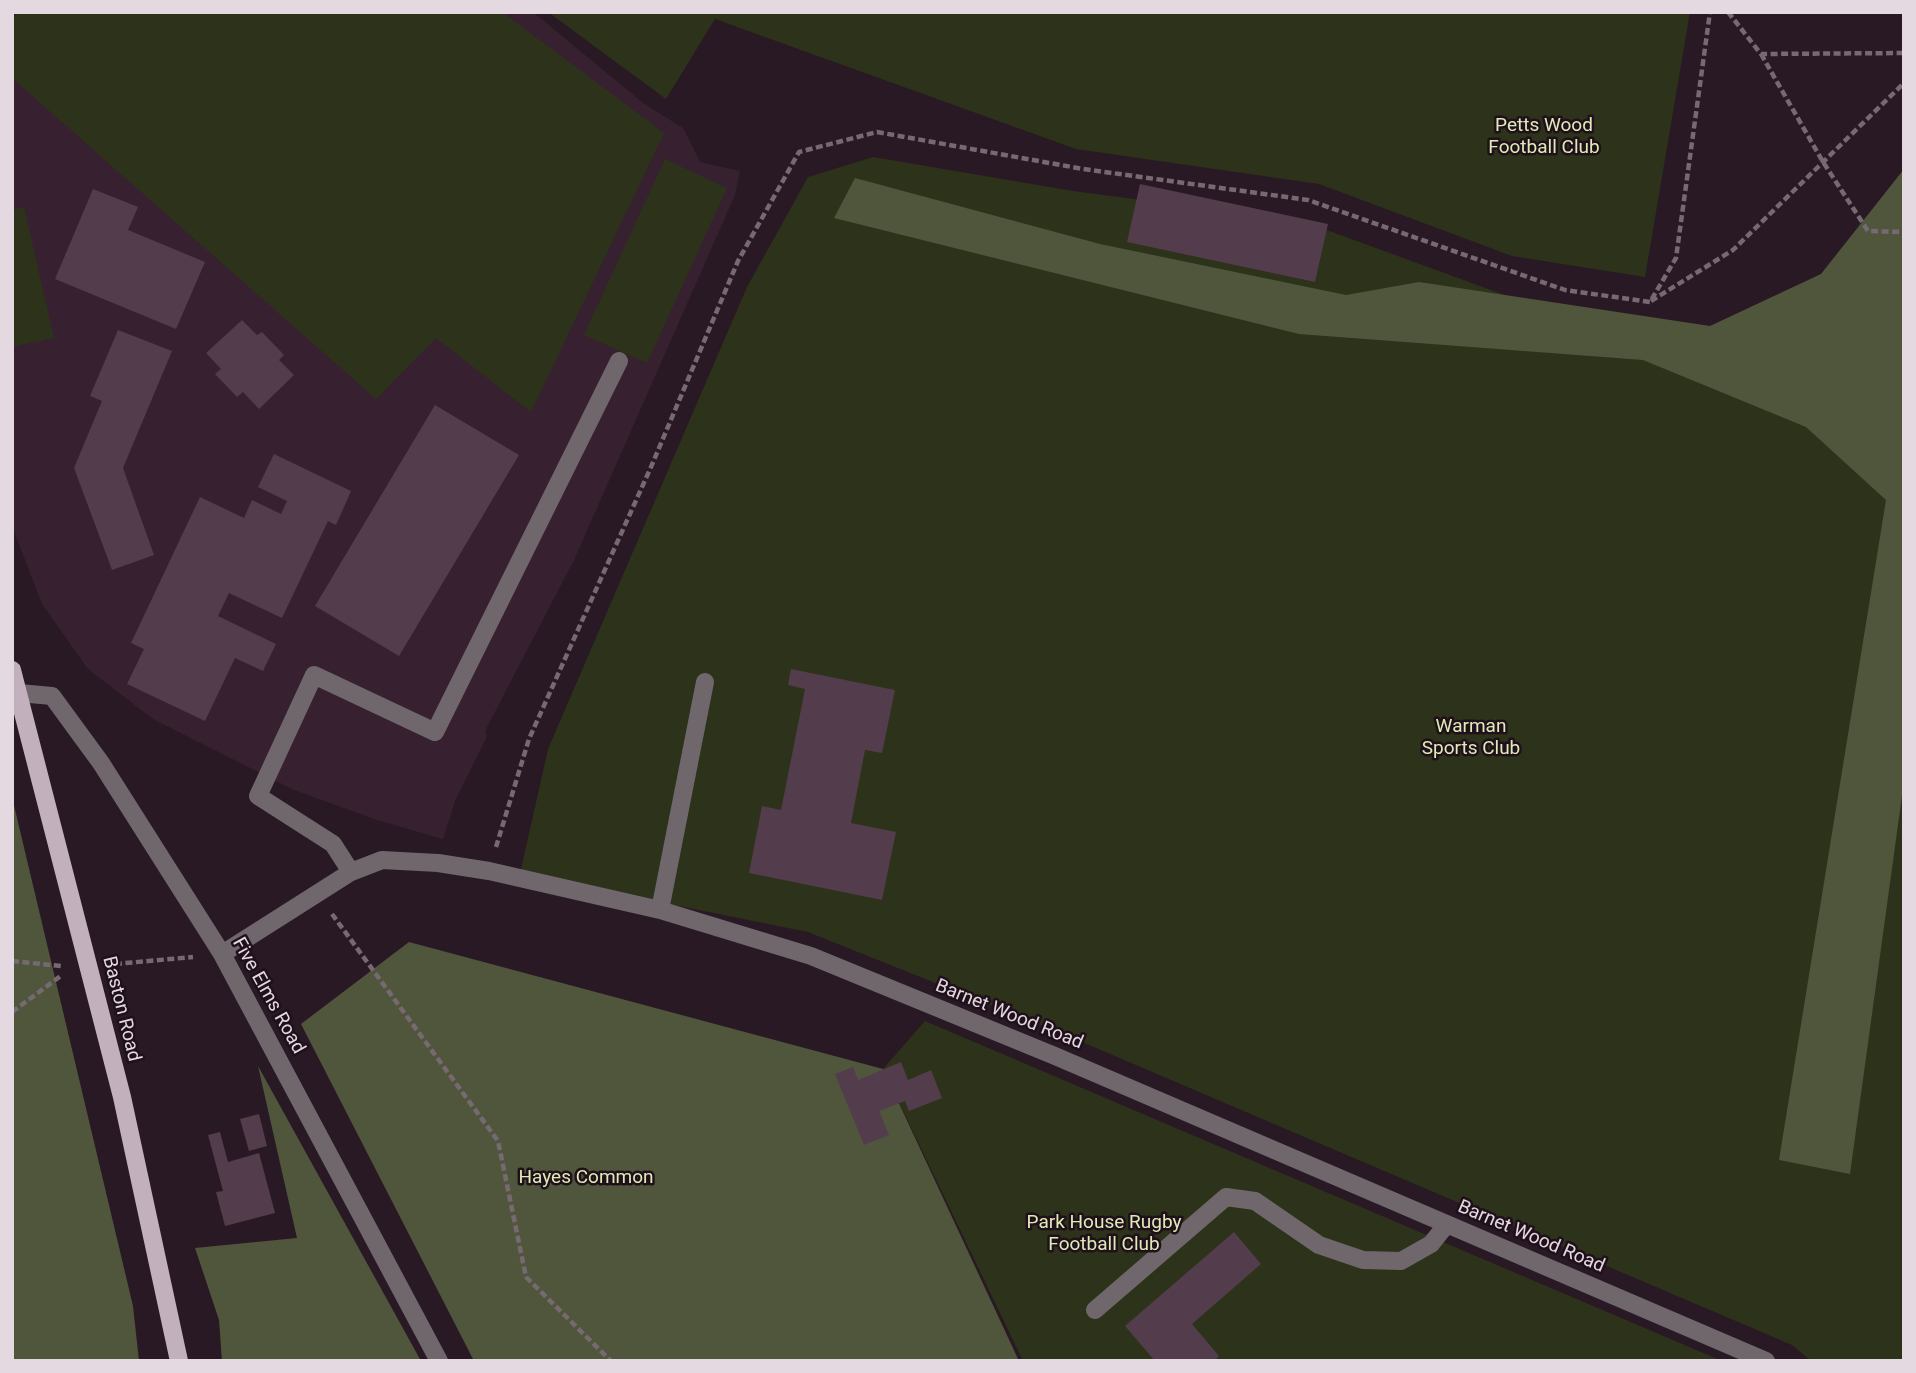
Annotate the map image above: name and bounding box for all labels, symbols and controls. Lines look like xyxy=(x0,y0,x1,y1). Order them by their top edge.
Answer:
park label: Petts Wood Football Club xyxy=(1488,115,1600,159)
park label: Warman Sports Club xyxy=(1422,716,1520,760)
street label: Five Elms Road xyxy=(227,934,309,1058)
street label: Baston Road xyxy=(97,954,145,1064)
street label: Barnet Wood Road xyxy=(932,975,1086,1055)
park label: Hayes Common xyxy=(518,1167,654,1189)
street label: Barnet Wood Road xyxy=(1454,1196,1608,1278)
park label: Park House Rugby Football Club xyxy=(1027,1212,1181,1256)

